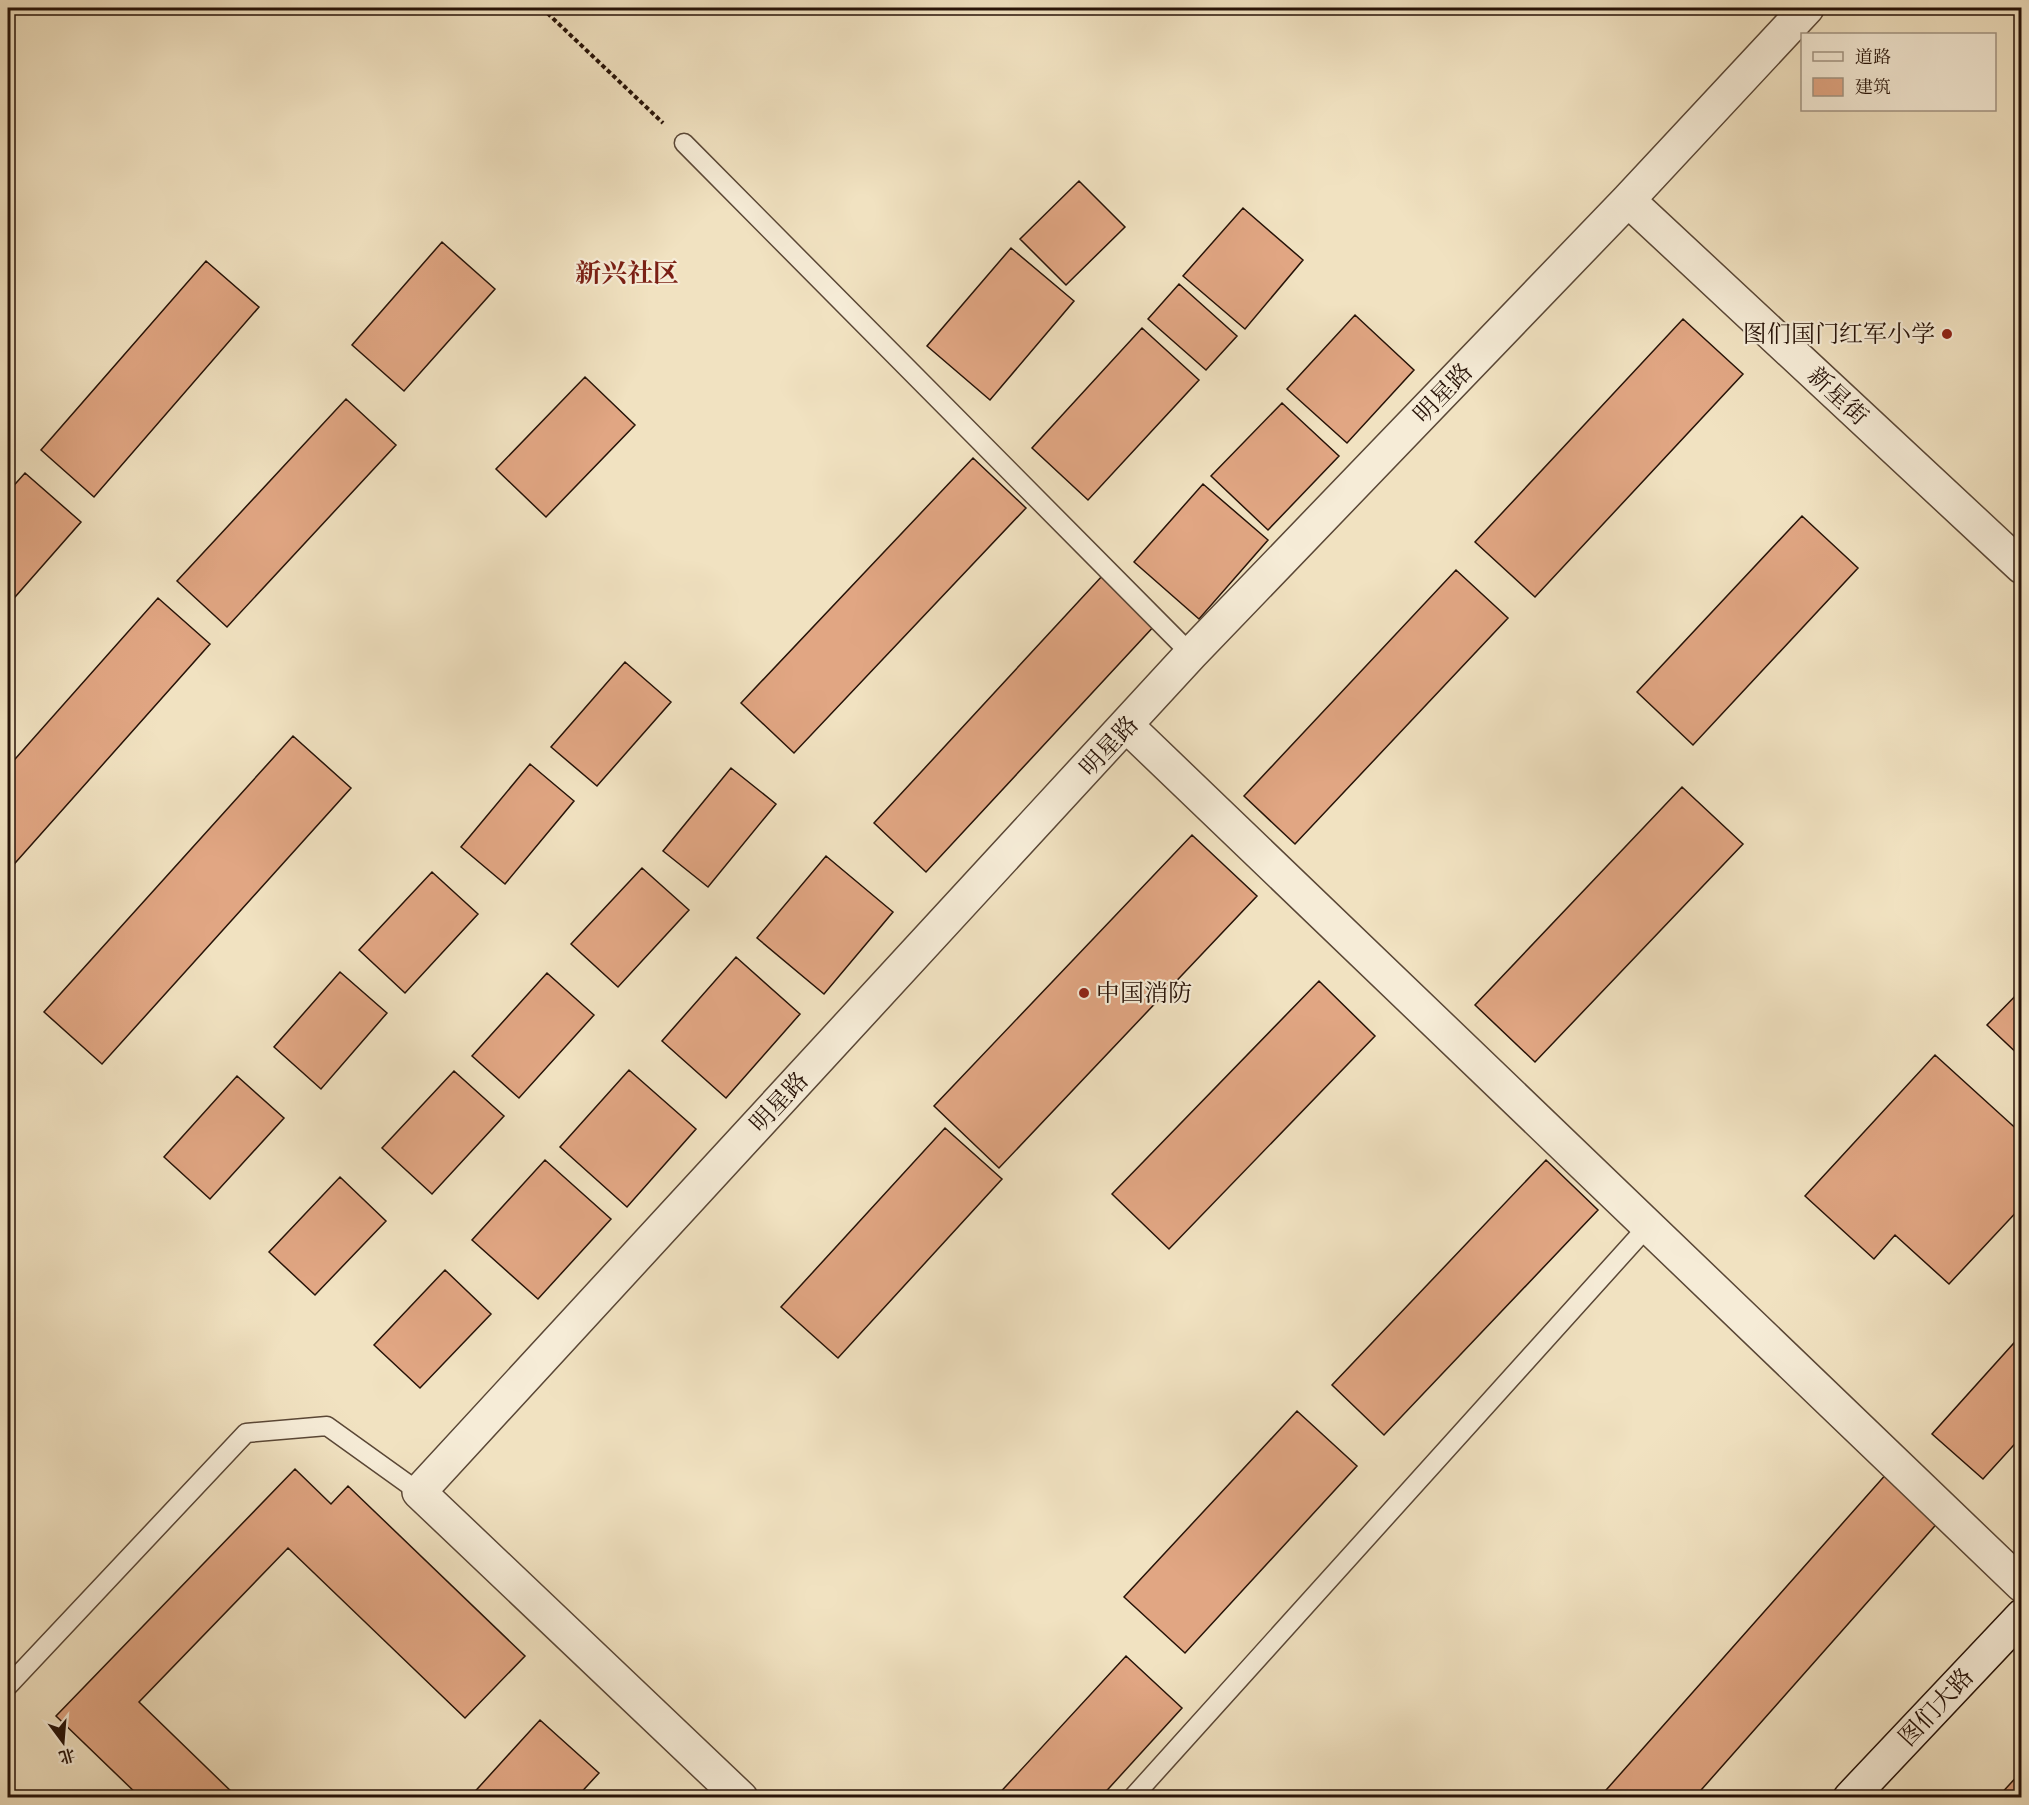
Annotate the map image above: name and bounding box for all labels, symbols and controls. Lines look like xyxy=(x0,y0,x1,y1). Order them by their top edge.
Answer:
legend xyxy=(1801,33,1996,111)
text: 道路 xyxy=(1855,45,1891,69)
text: 建筑 xyxy=(1855,75,1891,99)
district label: 新兴社区 xyxy=(575,256,679,291)
place label: 图们国门红军小学 xyxy=(1743,318,1935,350)
marker: 图们国门红军小学 xyxy=(1940,327,1954,341)
street label: 明星路 xyxy=(1406,356,1480,430)
street label: 新星街 xyxy=(1801,360,1875,432)
street label: 明星路 xyxy=(1073,709,1145,783)
place label: 中国消防 xyxy=(1096,977,1192,1009)
marker: 中国消防 xyxy=(1077,986,1091,1000)
street label: 明星路 xyxy=(743,1065,815,1139)
street label: 图们大路 xyxy=(1892,1661,1980,1753)
north arrow xyxy=(33,1712,93,1772)
text: 北 xyxy=(56,1743,78,1768)

